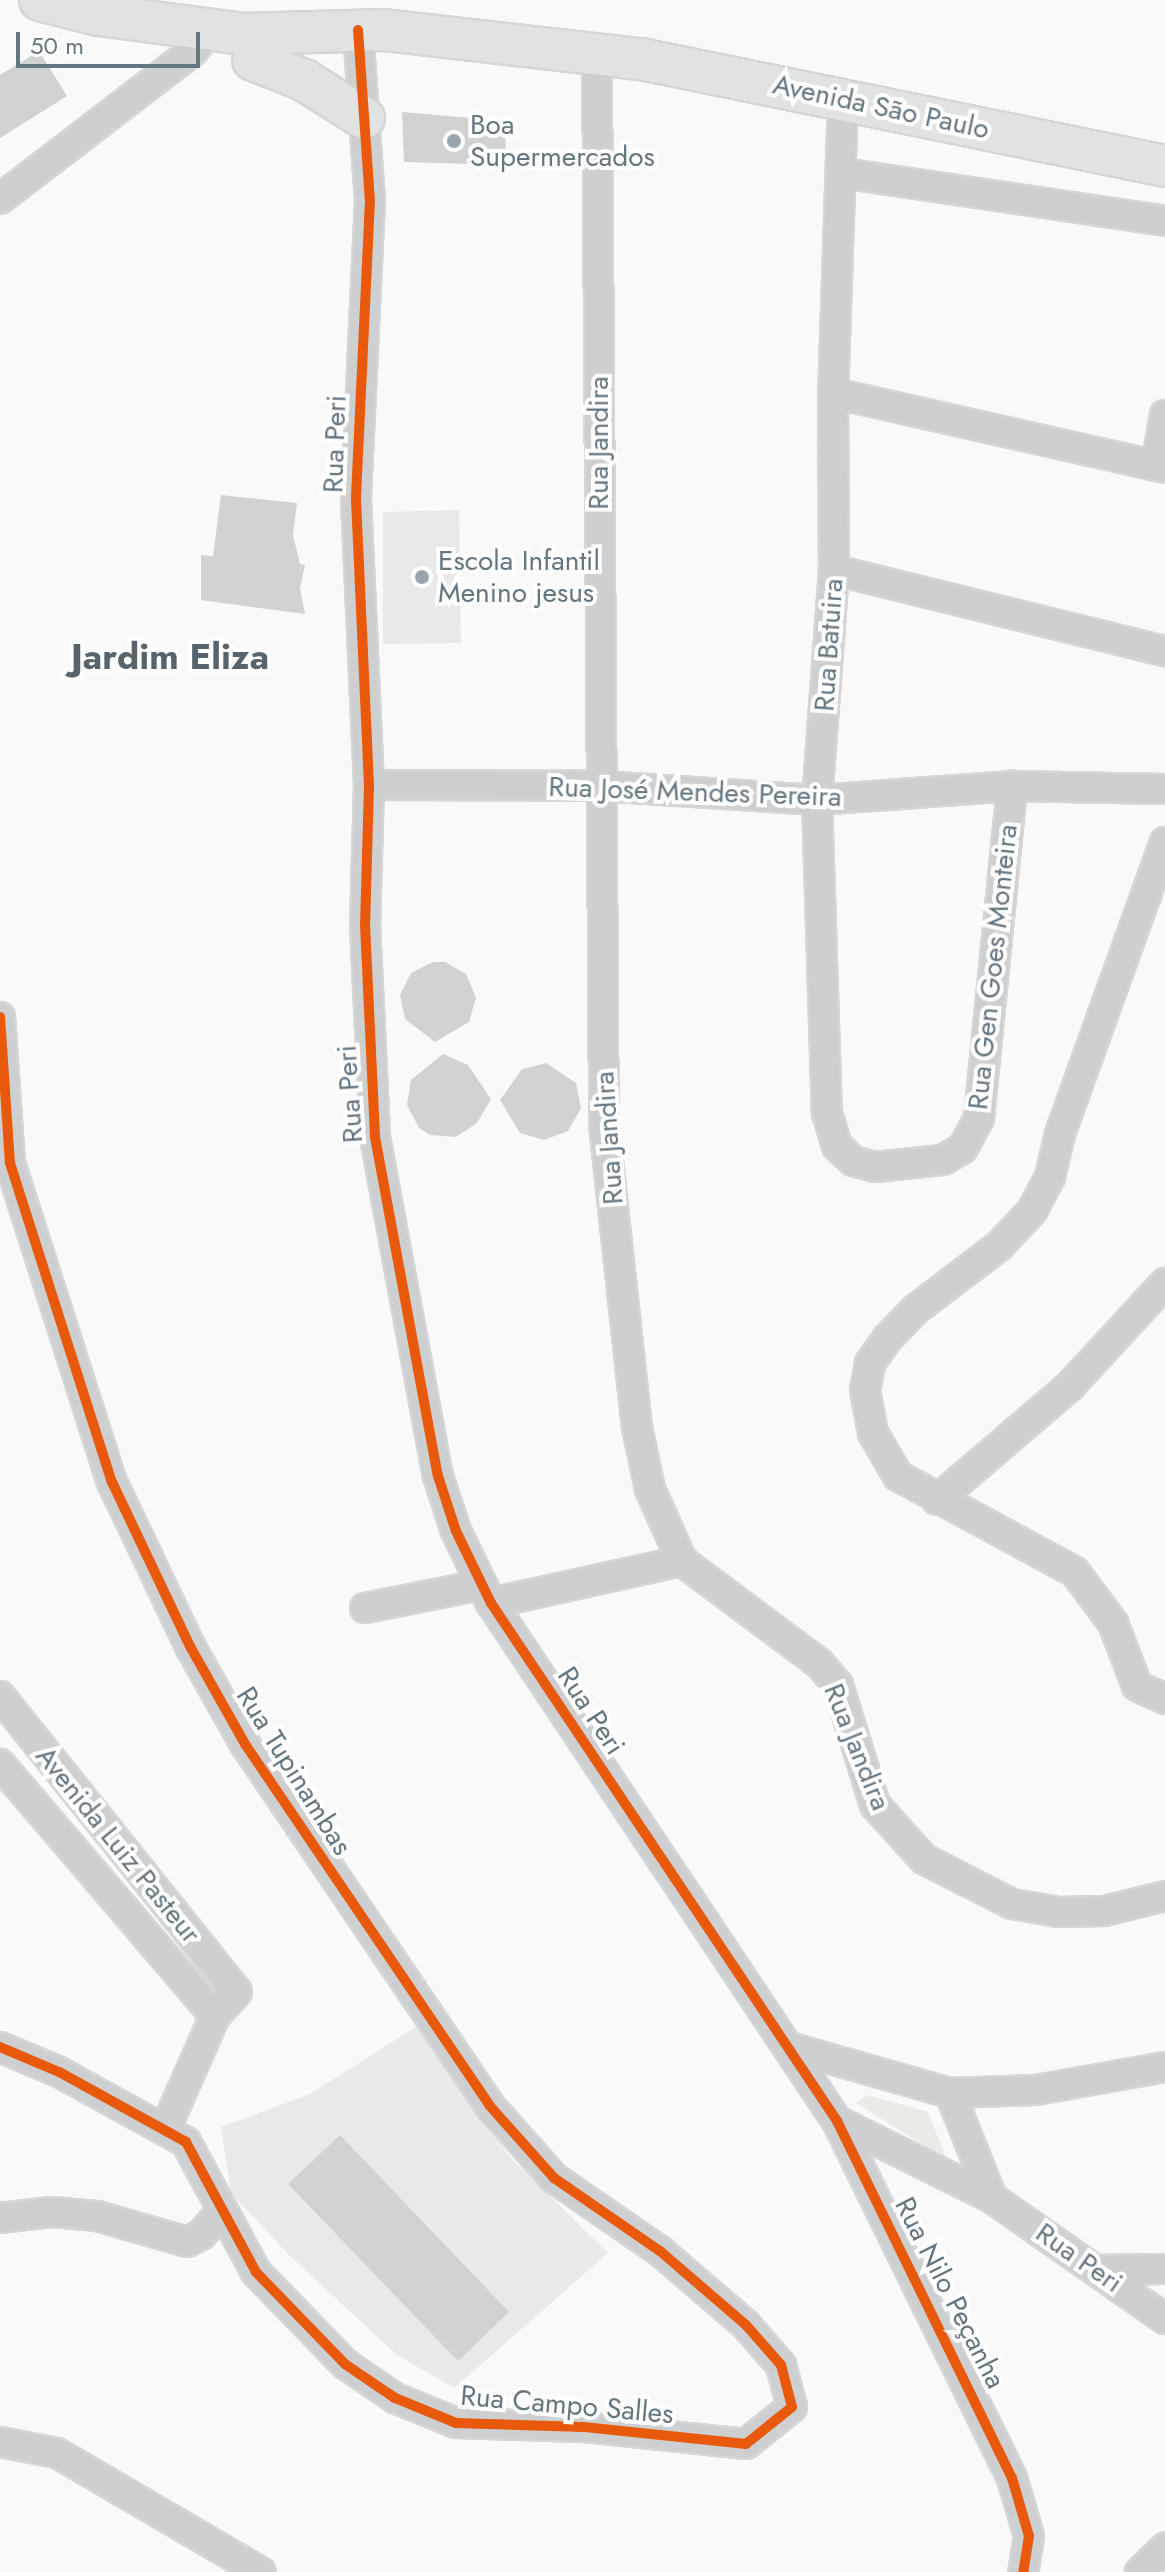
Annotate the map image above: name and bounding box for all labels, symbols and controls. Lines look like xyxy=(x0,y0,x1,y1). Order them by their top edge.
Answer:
scale bar xyxy=(20,16,204,66)
text: 50 m xyxy=(30,28,84,63)
street label: Avenida São Paulo xyxy=(770,68,992,146)
place label: Boa Supermercados xyxy=(470,108,655,174)
marker: Boa Supermercados xyxy=(445,132,463,150)
street label: Rua Jandira xyxy=(582,376,616,510)
street label: Rua Peri xyxy=(316,394,354,494)
place label: Escola Infantil Menino jesus xyxy=(438,544,600,610)
marker: Escola Infantil Menino jesus xyxy=(413,568,431,586)
street label: Rua Batuira xyxy=(808,577,850,713)
district label: Jardim Eliza xyxy=(71,635,269,679)
street label: Rua José Mendes Pereira xyxy=(548,770,842,814)
street label: Rua Gen Goes Monteira xyxy=(961,823,1025,1111)
street label: Rua Peri xyxy=(330,1044,370,1144)
street label: Rua Jandira xyxy=(588,1070,630,1206)
street label: Rua Peri xyxy=(550,1661,632,1761)
street label: Rua Jandira xyxy=(816,1679,898,1815)
street label: Rua Tupinambas xyxy=(229,1681,359,1861)
street label: Avenida Luiz Pasteur xyxy=(28,1740,208,1950)
street label: Rua Nilo Peçanha xyxy=(887,2192,1013,2394)
street label: Rua Peri xyxy=(1029,2216,1129,2300)
street label: Rua Campo Salles xyxy=(459,2379,675,2431)

